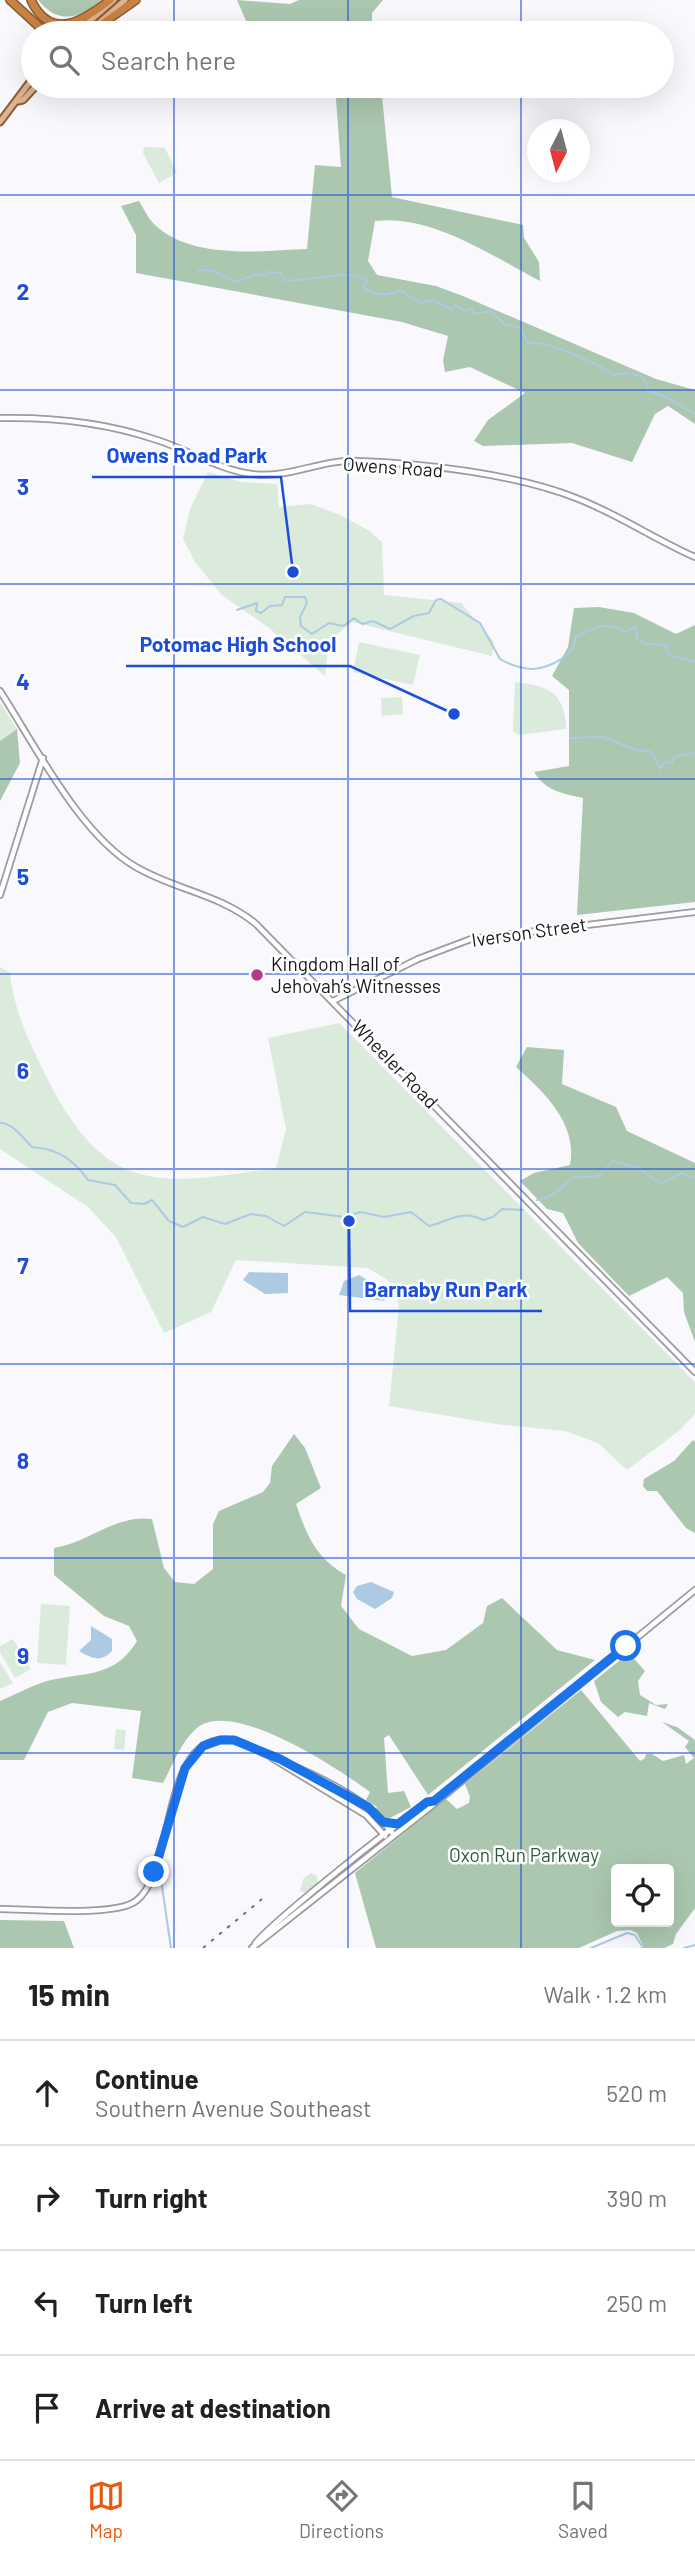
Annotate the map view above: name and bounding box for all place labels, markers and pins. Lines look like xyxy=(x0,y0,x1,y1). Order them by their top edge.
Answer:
callout: Owens Road Park xyxy=(92,435,281,477)
callout: Potomac High School xyxy=(126,624,350,666)
place label: Kingdom Hall of Jehovah’s Witnesses xyxy=(271,952,441,997)
marker: Kingdom Hall of Jehovah’s Witnesses xyxy=(249,967,265,983)
callout: Barnaby Run Park xyxy=(350,1269,542,1311)

